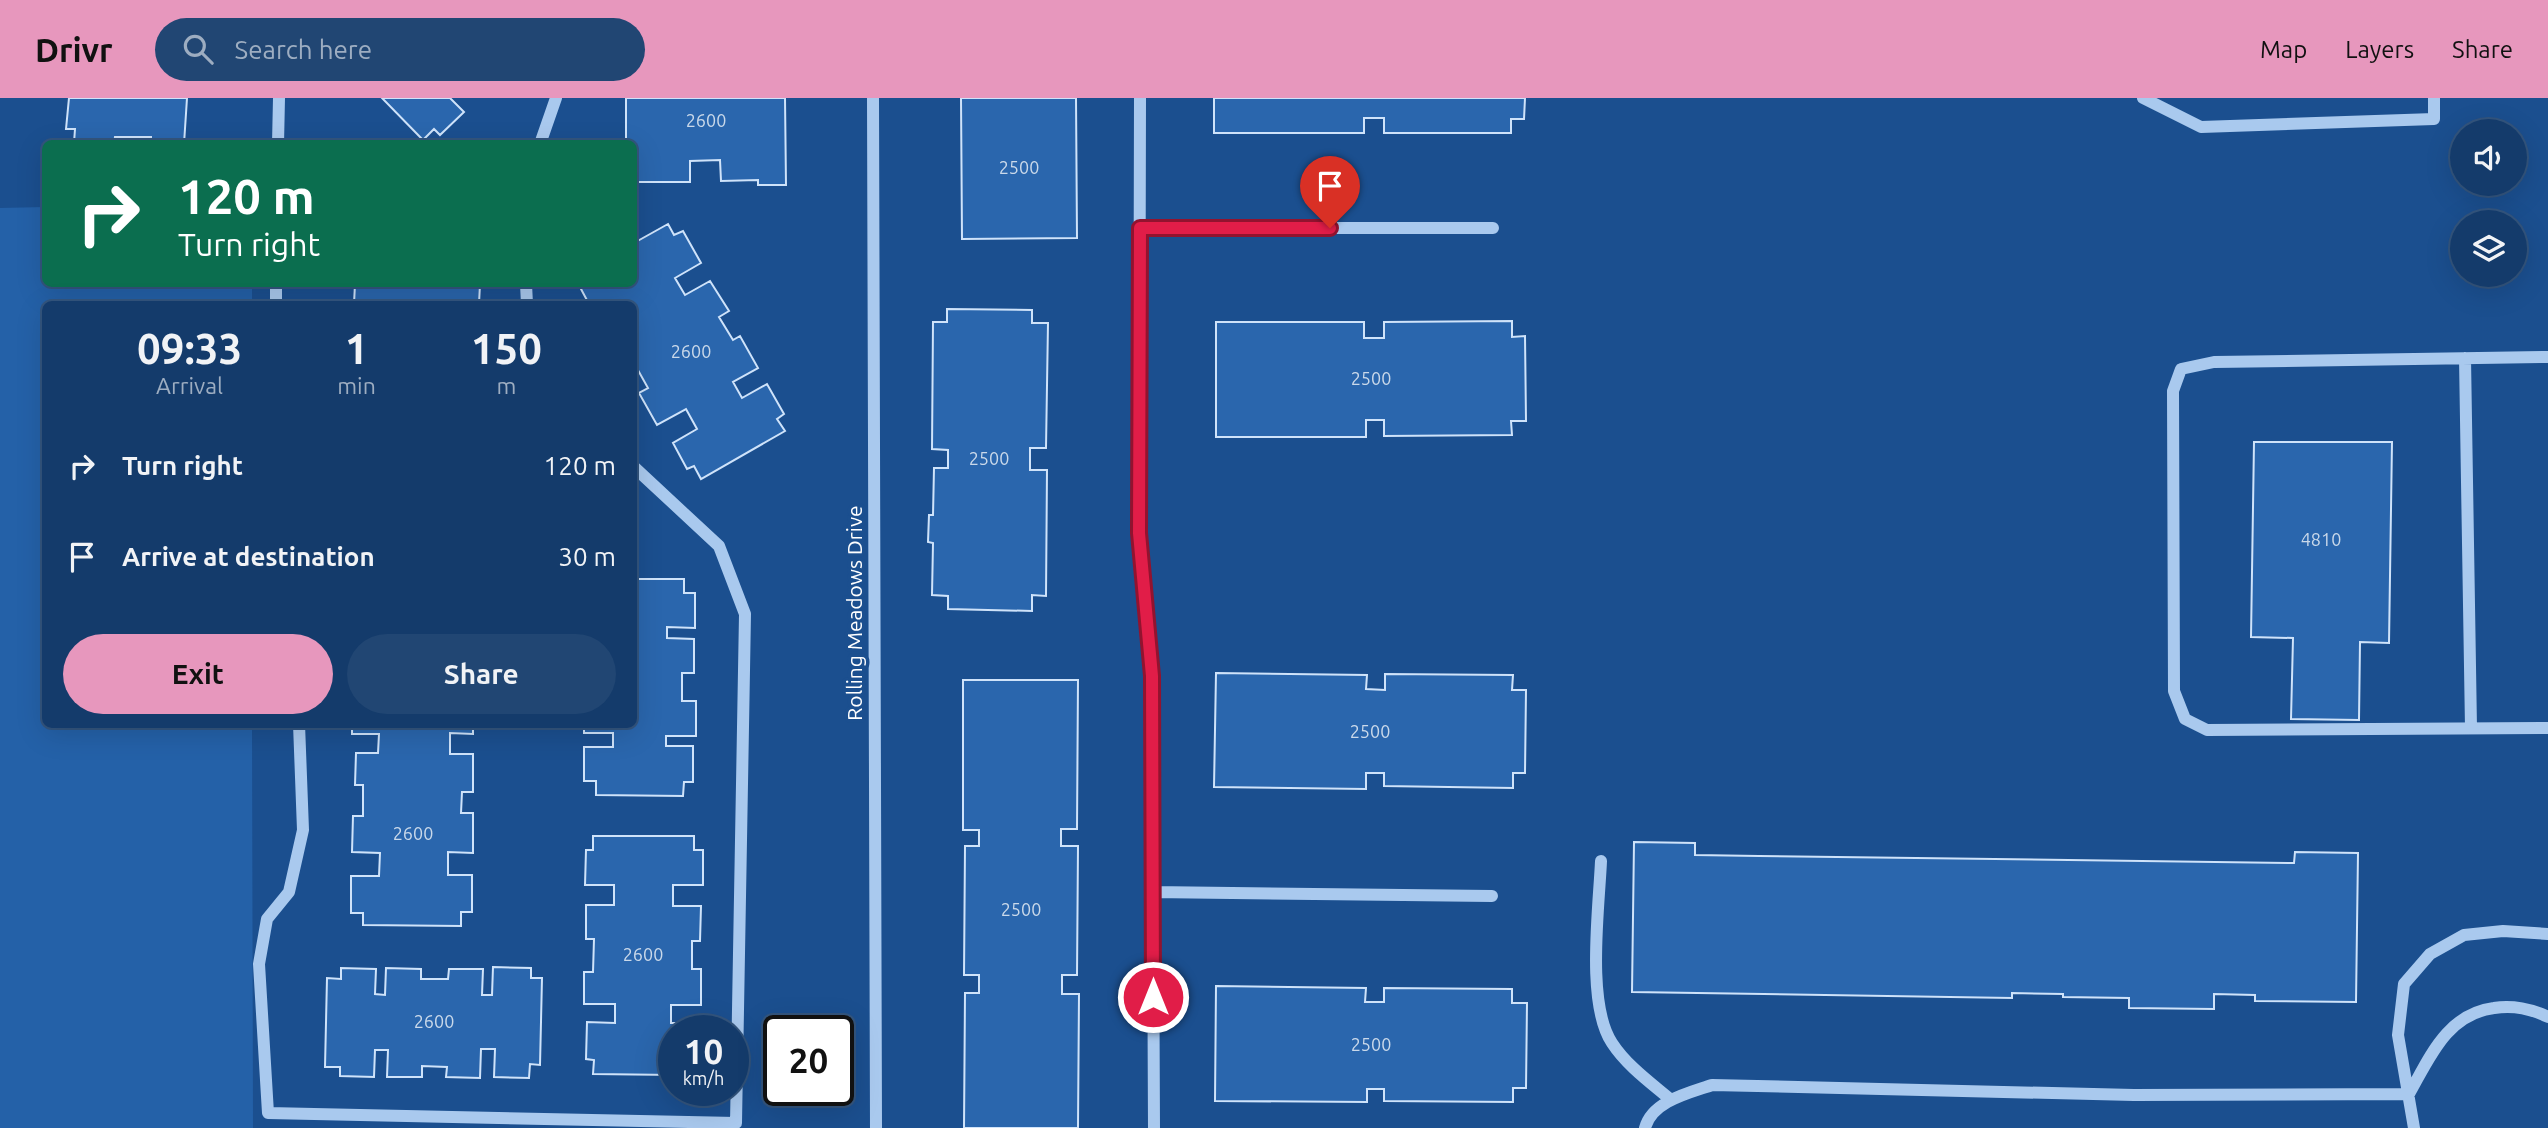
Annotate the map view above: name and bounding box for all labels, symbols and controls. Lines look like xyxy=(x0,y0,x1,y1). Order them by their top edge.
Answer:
search box xyxy=(155,18,645,81)
icon: search xyxy=(179,30,217,68)
text: Drivr xyxy=(35,31,113,68)
text: Search here xyxy=(235,35,372,64)
text: Map xyxy=(2260,36,2307,63)
text: Layers xyxy=(2345,36,2414,63)
text: Share xyxy=(2452,36,2513,63)
house number: 2600 xyxy=(686,110,726,130)
map controls xyxy=(2450,119,2527,287)
button: sound xyxy=(2450,119,2527,196)
pin xyxy=(1300,156,1360,228)
house number: 2500 xyxy=(999,157,1039,177)
icon: arrive xyxy=(1311,167,1349,205)
icon: right xyxy=(63,168,154,259)
text: 120 m xyxy=(178,168,315,223)
button: layers xyxy=(2450,210,2527,287)
text: Turn right xyxy=(178,226,320,262)
text: 09:33 xyxy=(137,325,242,372)
text: 1 xyxy=(345,325,368,372)
text: 150 xyxy=(471,325,542,372)
house number: 2600 xyxy=(671,341,711,361)
house number: 2500 xyxy=(1351,368,1391,388)
text: Arrival xyxy=(156,373,223,398)
text: min xyxy=(337,373,376,398)
text: m xyxy=(496,373,516,398)
icon: right xyxy=(63,447,101,485)
house number: 2500 xyxy=(969,448,1009,468)
text: Turn right xyxy=(122,451,243,480)
text: 120 m xyxy=(544,451,616,480)
street label: Rolling Meadows Drive xyxy=(842,505,866,721)
house number: 4810 xyxy=(2301,529,2341,549)
icon: arrive xyxy=(63,538,101,576)
text: Arrive at destination xyxy=(122,542,375,571)
text: 30 m xyxy=(558,542,616,571)
button: Exit xyxy=(63,634,333,714)
button: Share xyxy=(347,634,616,714)
house number: 2500 xyxy=(1350,721,1390,741)
house number: 2600 xyxy=(393,823,433,843)
house number: 2500 xyxy=(1001,899,1041,919)
house number: 2600 xyxy=(623,944,663,964)
position arrow xyxy=(1116,960,1190,1034)
house number: 2600 xyxy=(414,1011,454,1031)
speed limit sign: 20 xyxy=(763,1015,854,1106)
text: 10 xyxy=(684,1031,723,1071)
house number: 2500 xyxy=(1351,1034,1391,1054)
text: km/h xyxy=(683,1068,724,1088)

